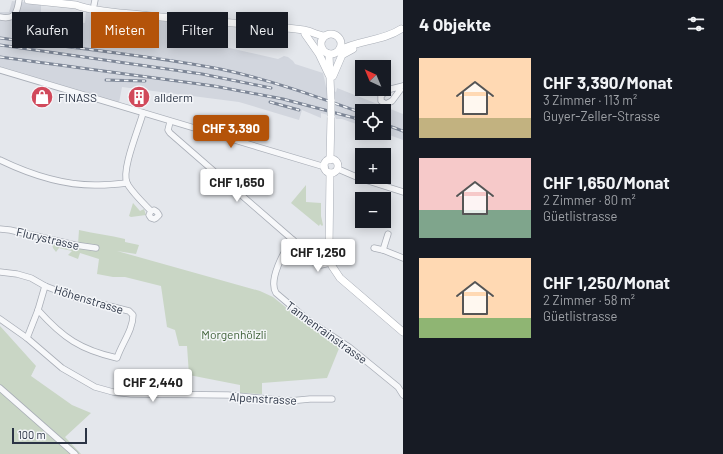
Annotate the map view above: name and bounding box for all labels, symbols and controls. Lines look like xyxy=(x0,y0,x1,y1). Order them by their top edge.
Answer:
chip: Kaufen xyxy=(12,12,83,48)
chip: Mieten xyxy=(91,12,159,48)
chip: Filter xyxy=(167,12,228,48)
chip: Neu xyxy=(236,12,288,48)
icon: filters xyxy=(685,13,707,35)
text: 4 Objekte xyxy=(419,14,491,34)
north arrow xyxy=(355,60,391,96)
map controls xyxy=(355,60,391,228)
text: CHF 3,390/Monat xyxy=(543,72,673,92)
icon: home xyxy=(451,74,499,122)
shop icon: FINASS xyxy=(29,84,55,110)
building icon: allderm xyxy=(126,84,152,110)
place label: FINASS xyxy=(58,90,97,104)
place label: allderm xyxy=(154,90,193,104)
text: 3 Zimmer · 113 m² xyxy=(543,92,637,108)
button: locate xyxy=(355,104,391,140)
text: Guyer-Zeller-Strasse xyxy=(543,108,660,124)
pin: CHF 3,390 xyxy=(185,115,277,149)
text: CHF 3,390 xyxy=(202,120,260,136)
button: + xyxy=(355,148,391,184)
pin: CHF 1,650 xyxy=(191,169,283,203)
text: CHF 1,650/Monat xyxy=(543,172,670,192)
text: CHF 1,650 xyxy=(209,174,265,190)
icon: home xyxy=(451,174,499,222)
button: − xyxy=(355,192,391,228)
text: 2 Zimmer · 80 m² xyxy=(543,192,636,208)
text: Güetlistrasse xyxy=(543,208,617,224)
street label: Flurystrasse xyxy=(15,224,81,252)
pin: CHF 1,250 xyxy=(272,239,364,273)
text: CHF 1,250 xyxy=(290,244,346,260)
text: CHF 1,250/Monat xyxy=(543,272,670,292)
icon: home xyxy=(451,274,499,322)
street label: Höhenstrasse xyxy=(53,282,125,316)
text: 2 Zimmer · 58 m² xyxy=(543,292,635,308)
street label: Tannenrainstrasse xyxy=(284,298,370,366)
text: Güetlistrasse xyxy=(543,308,617,324)
park label: Morgenhölzli xyxy=(201,327,267,341)
pin: CHF 2,440 xyxy=(107,369,199,403)
text: CHF 2,440 xyxy=(123,374,183,390)
street label: Alpenstrasse xyxy=(229,389,297,407)
scale bar xyxy=(12,426,87,445)
text: 100 m xyxy=(18,428,46,441)

